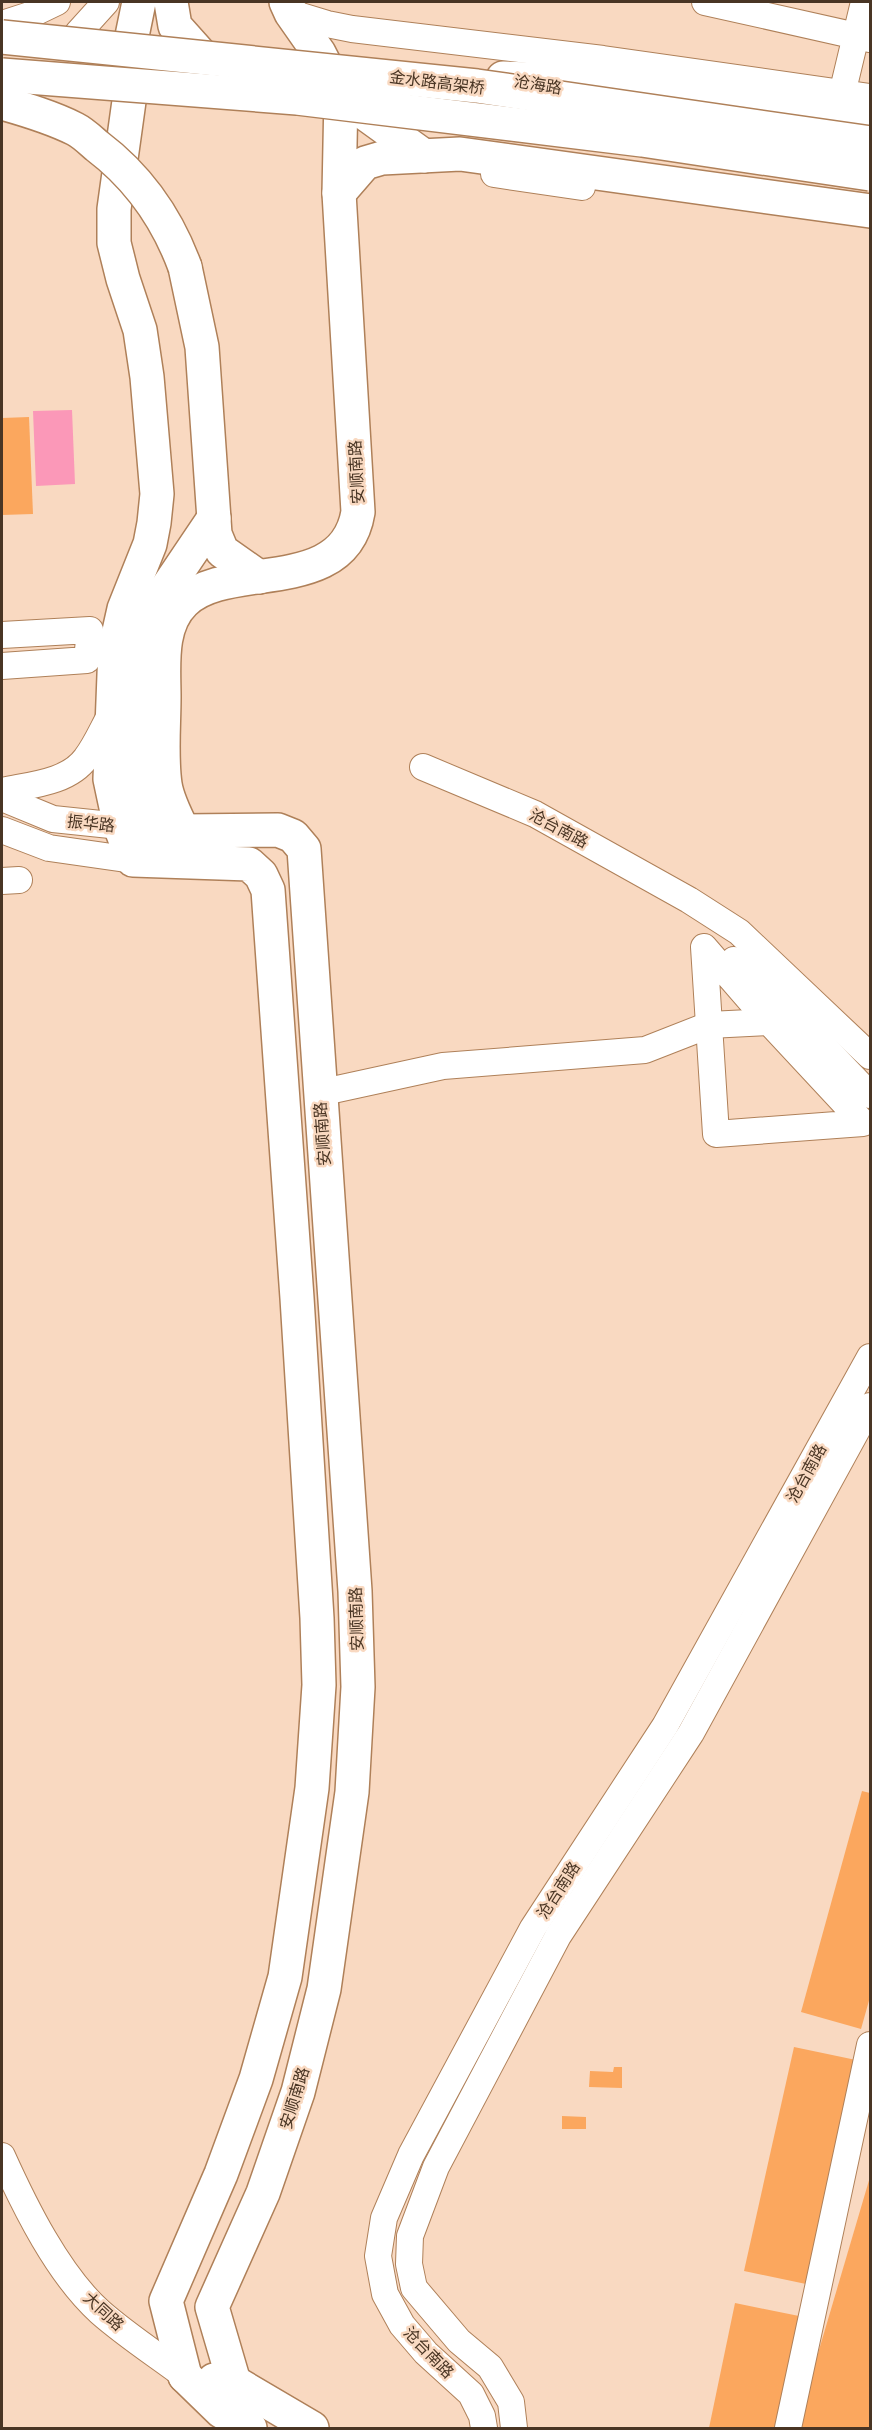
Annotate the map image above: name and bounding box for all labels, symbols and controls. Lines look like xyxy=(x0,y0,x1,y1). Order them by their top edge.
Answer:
street label: 金水路高架桥 xyxy=(388,67,486,97)
street label: 沧海路 xyxy=(513,71,563,97)
street label: 安顺南路 xyxy=(345,440,367,504)
street label: 沧台南路 xyxy=(527,805,591,851)
street label: 振华路 xyxy=(66,812,116,834)
street label: 安顺南路 xyxy=(311,1101,333,1167)
street label: 沧台南路 xyxy=(783,1441,829,1505)
street label: 安顺南路 xyxy=(346,1587,366,1651)
street label: 沧台南路 xyxy=(533,1858,583,1922)
street label: 安顺南路 xyxy=(276,2065,312,2131)
street label: 大同路 xyxy=(80,2288,128,2334)
street label: 沧台南路 xyxy=(400,2323,458,2381)

